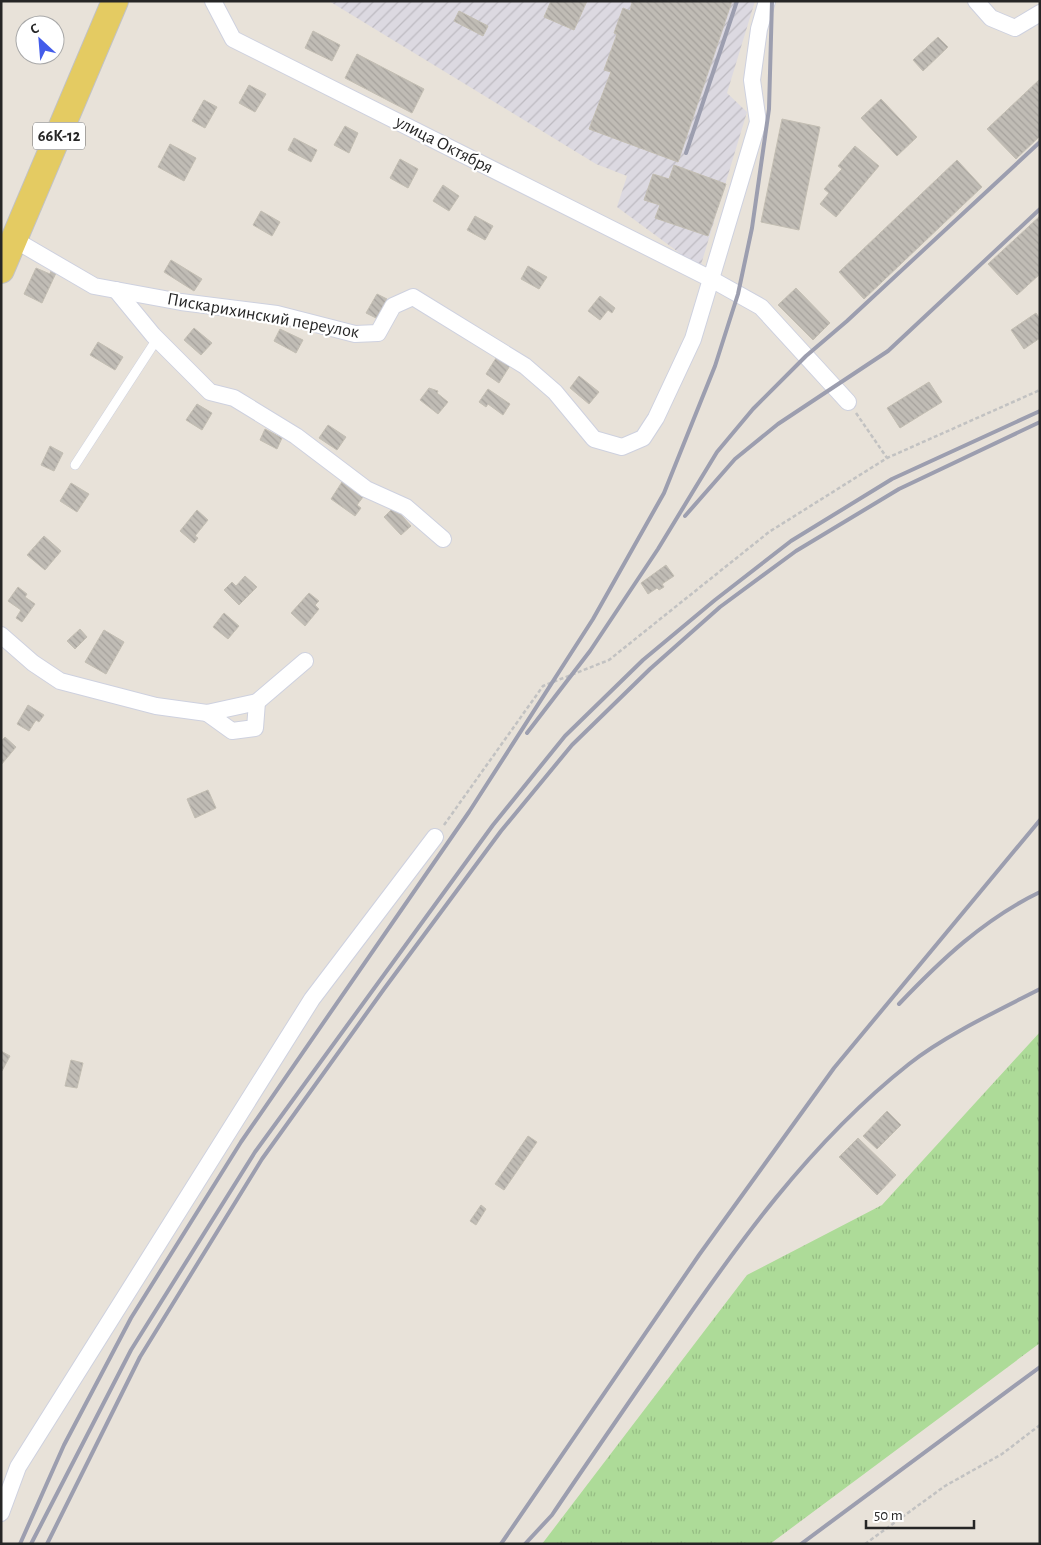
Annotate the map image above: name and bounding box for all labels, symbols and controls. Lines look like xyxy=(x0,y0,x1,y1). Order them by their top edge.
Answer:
north arrow xyxy=(15,15,65,65)
text: С xyxy=(28,21,42,37)
street label: улица Октября xyxy=(391,111,496,177)
road number: 66К-12 xyxy=(33,122,85,150)
street label: Пискарихинский переулок xyxy=(166,290,361,342)
scale bar xyxy=(866,1498,974,1530)
text: 50 m xyxy=(874,1508,903,1523)

